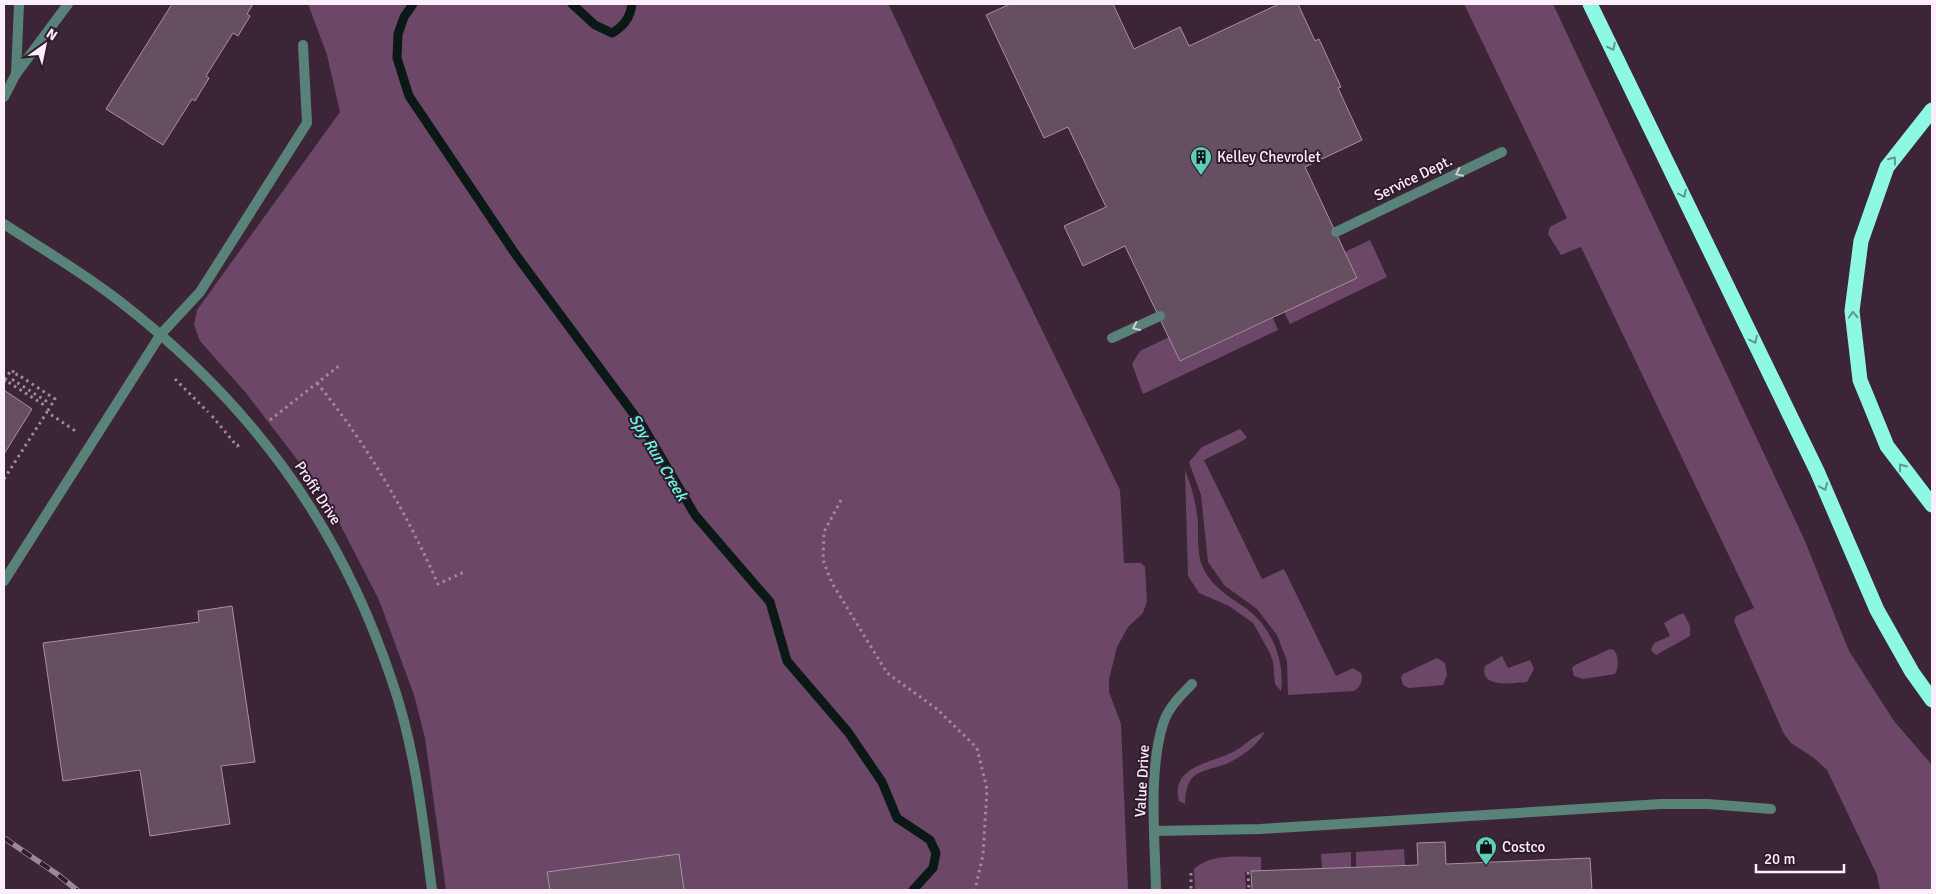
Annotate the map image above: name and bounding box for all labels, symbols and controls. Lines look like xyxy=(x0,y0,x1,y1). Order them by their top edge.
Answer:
north arrow xyxy=(20,20,70,70)
text: N xyxy=(43,25,61,44)
one-way arrow xyxy=(1606,42,1616,51)
building icon: Kelley Chevrolet xyxy=(1189,145,1213,176)
place label: Kelley Chevrolet xyxy=(1217,148,1321,166)
street label: Service Dept. xyxy=(1371,151,1455,205)
one-way arrow xyxy=(1887,156,1896,165)
one-way arrow xyxy=(1455,167,1464,177)
one-way arrow xyxy=(1677,189,1687,198)
one-way arrow xyxy=(1848,311,1859,319)
one-way arrow xyxy=(1132,321,1141,332)
one-way arrow xyxy=(1747,335,1758,344)
water label: Spy Run Creek xyxy=(624,410,693,506)
street label: Profit Drive xyxy=(291,458,345,528)
one-way arrow xyxy=(1899,463,1908,473)
one-way arrow xyxy=(1817,482,1828,491)
street label: Value Drive xyxy=(1131,744,1153,818)
shop icon: Costco xyxy=(1474,835,1498,866)
place label: Costco xyxy=(1502,838,1545,856)
scale bar xyxy=(1756,842,1844,874)
text: 20 m xyxy=(1764,850,1795,868)

